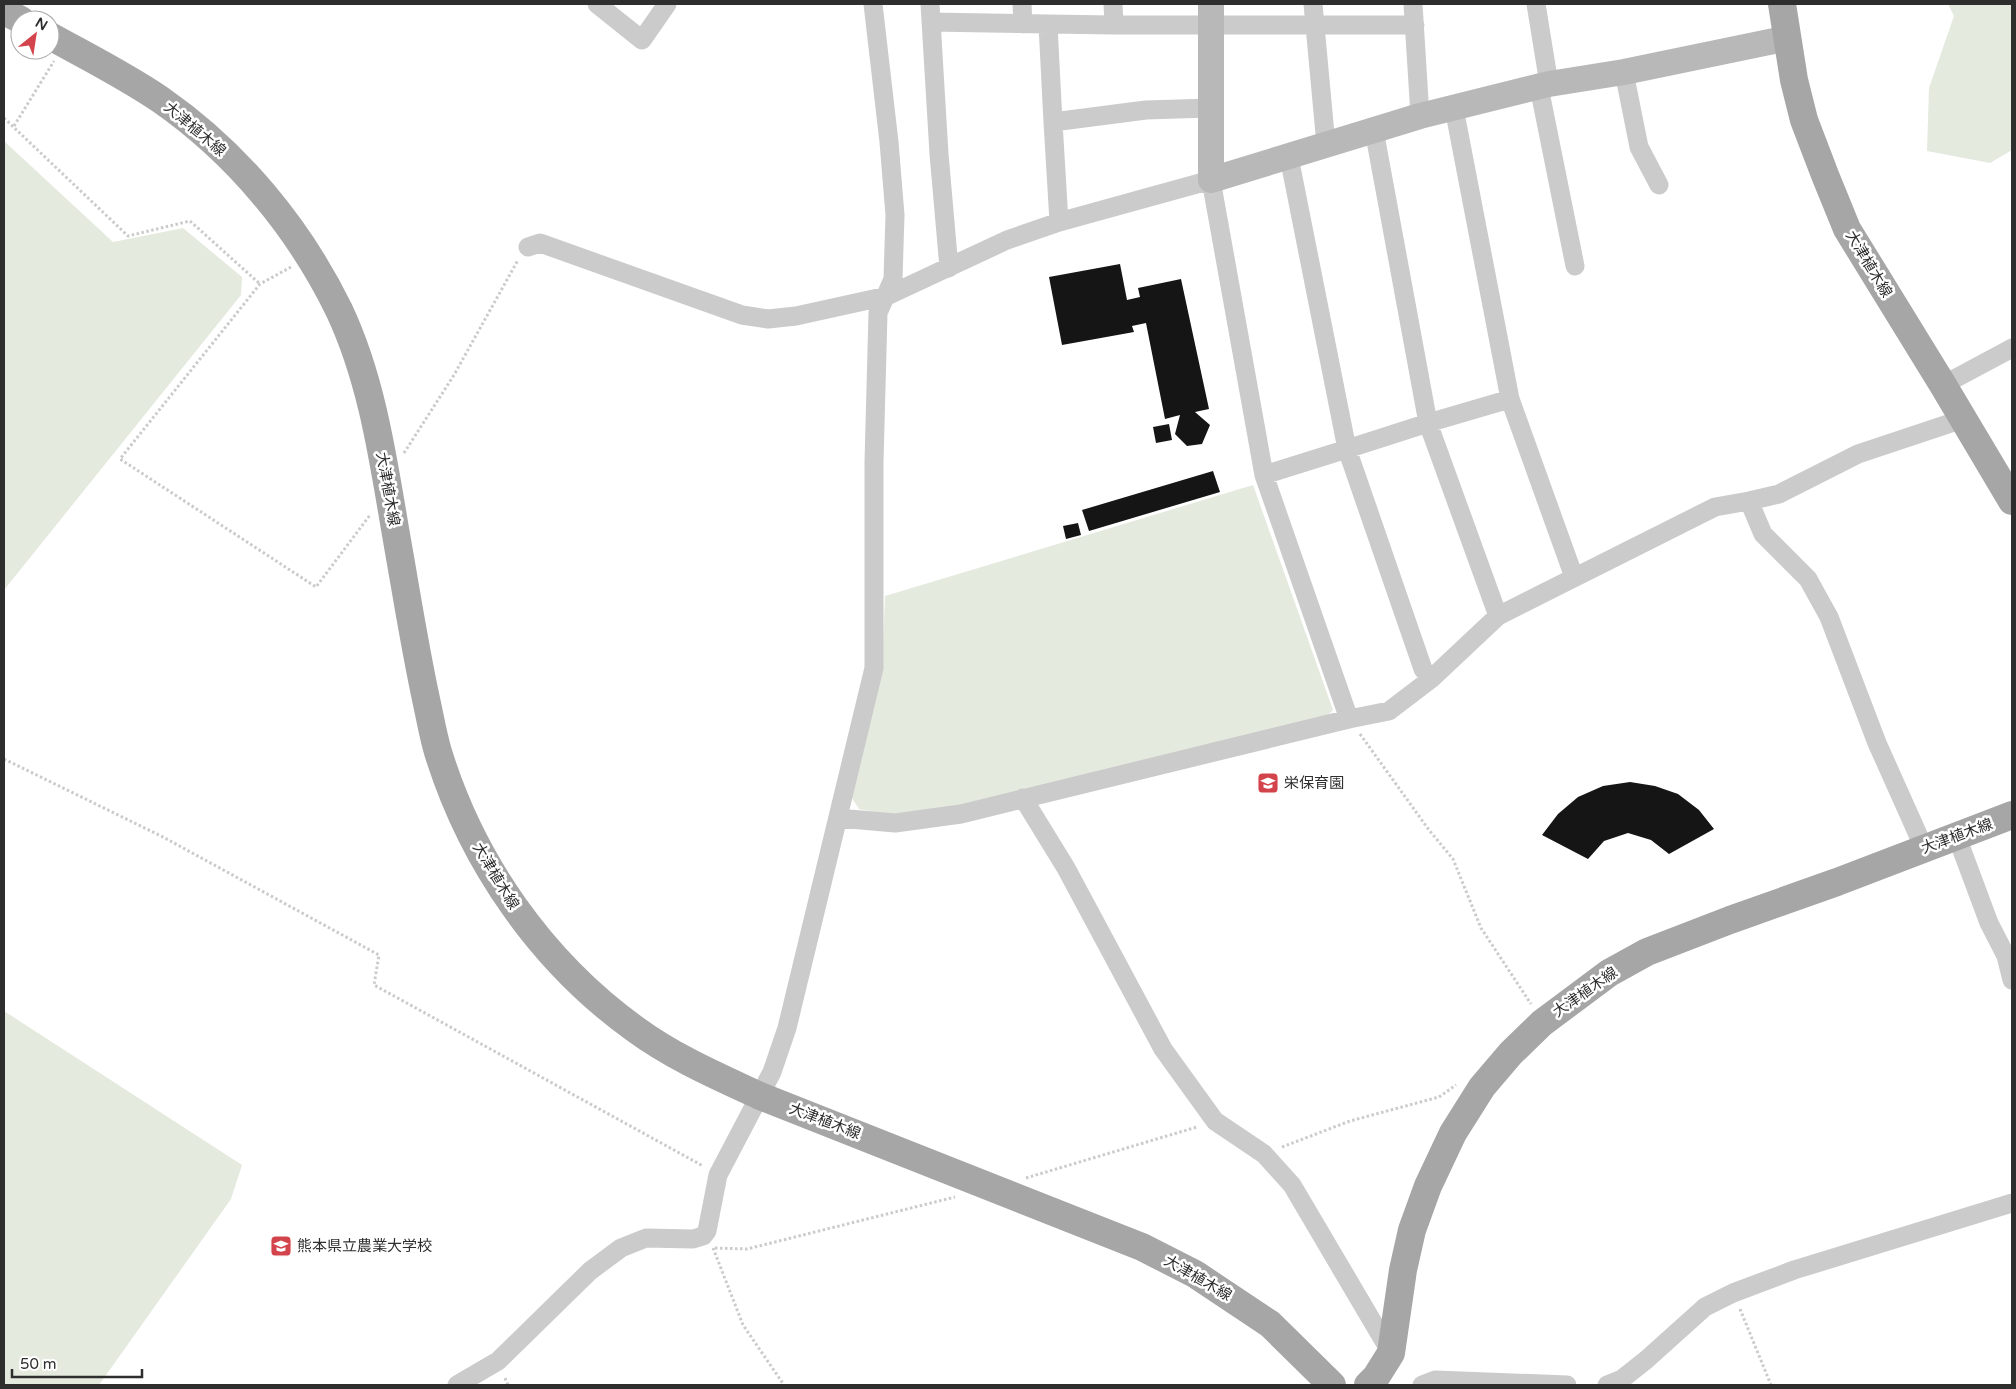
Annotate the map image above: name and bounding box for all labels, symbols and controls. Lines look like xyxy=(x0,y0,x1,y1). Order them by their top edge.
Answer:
north arrow xyxy=(10,10,60,60)
text: N xyxy=(32,14,50,34)
street label: 大津植木線 xyxy=(160,98,230,160)
street label: 大津植木線 xyxy=(1842,227,1896,301)
street label: 大津植木線 xyxy=(373,450,403,528)
school or university icon: 栄保育園 xyxy=(1256,771,1280,795)
place label: 栄保育園 xyxy=(1284,774,1344,792)
street label: 大津植木線 xyxy=(1919,815,1995,857)
street label: 大津植木線 xyxy=(469,839,523,913)
street label: 大津植木線 xyxy=(1549,963,1621,1021)
street label: 大津植木線 xyxy=(787,1099,863,1143)
school or university icon: 熊本県立農業大学校 xyxy=(269,1234,293,1258)
place label: 熊本県立農業大学校 xyxy=(297,1237,432,1255)
street label: 大津植木線 xyxy=(1161,1251,1235,1305)
scale bar xyxy=(12,1346,142,1378)
text: 50 m xyxy=(20,1355,57,1373)

